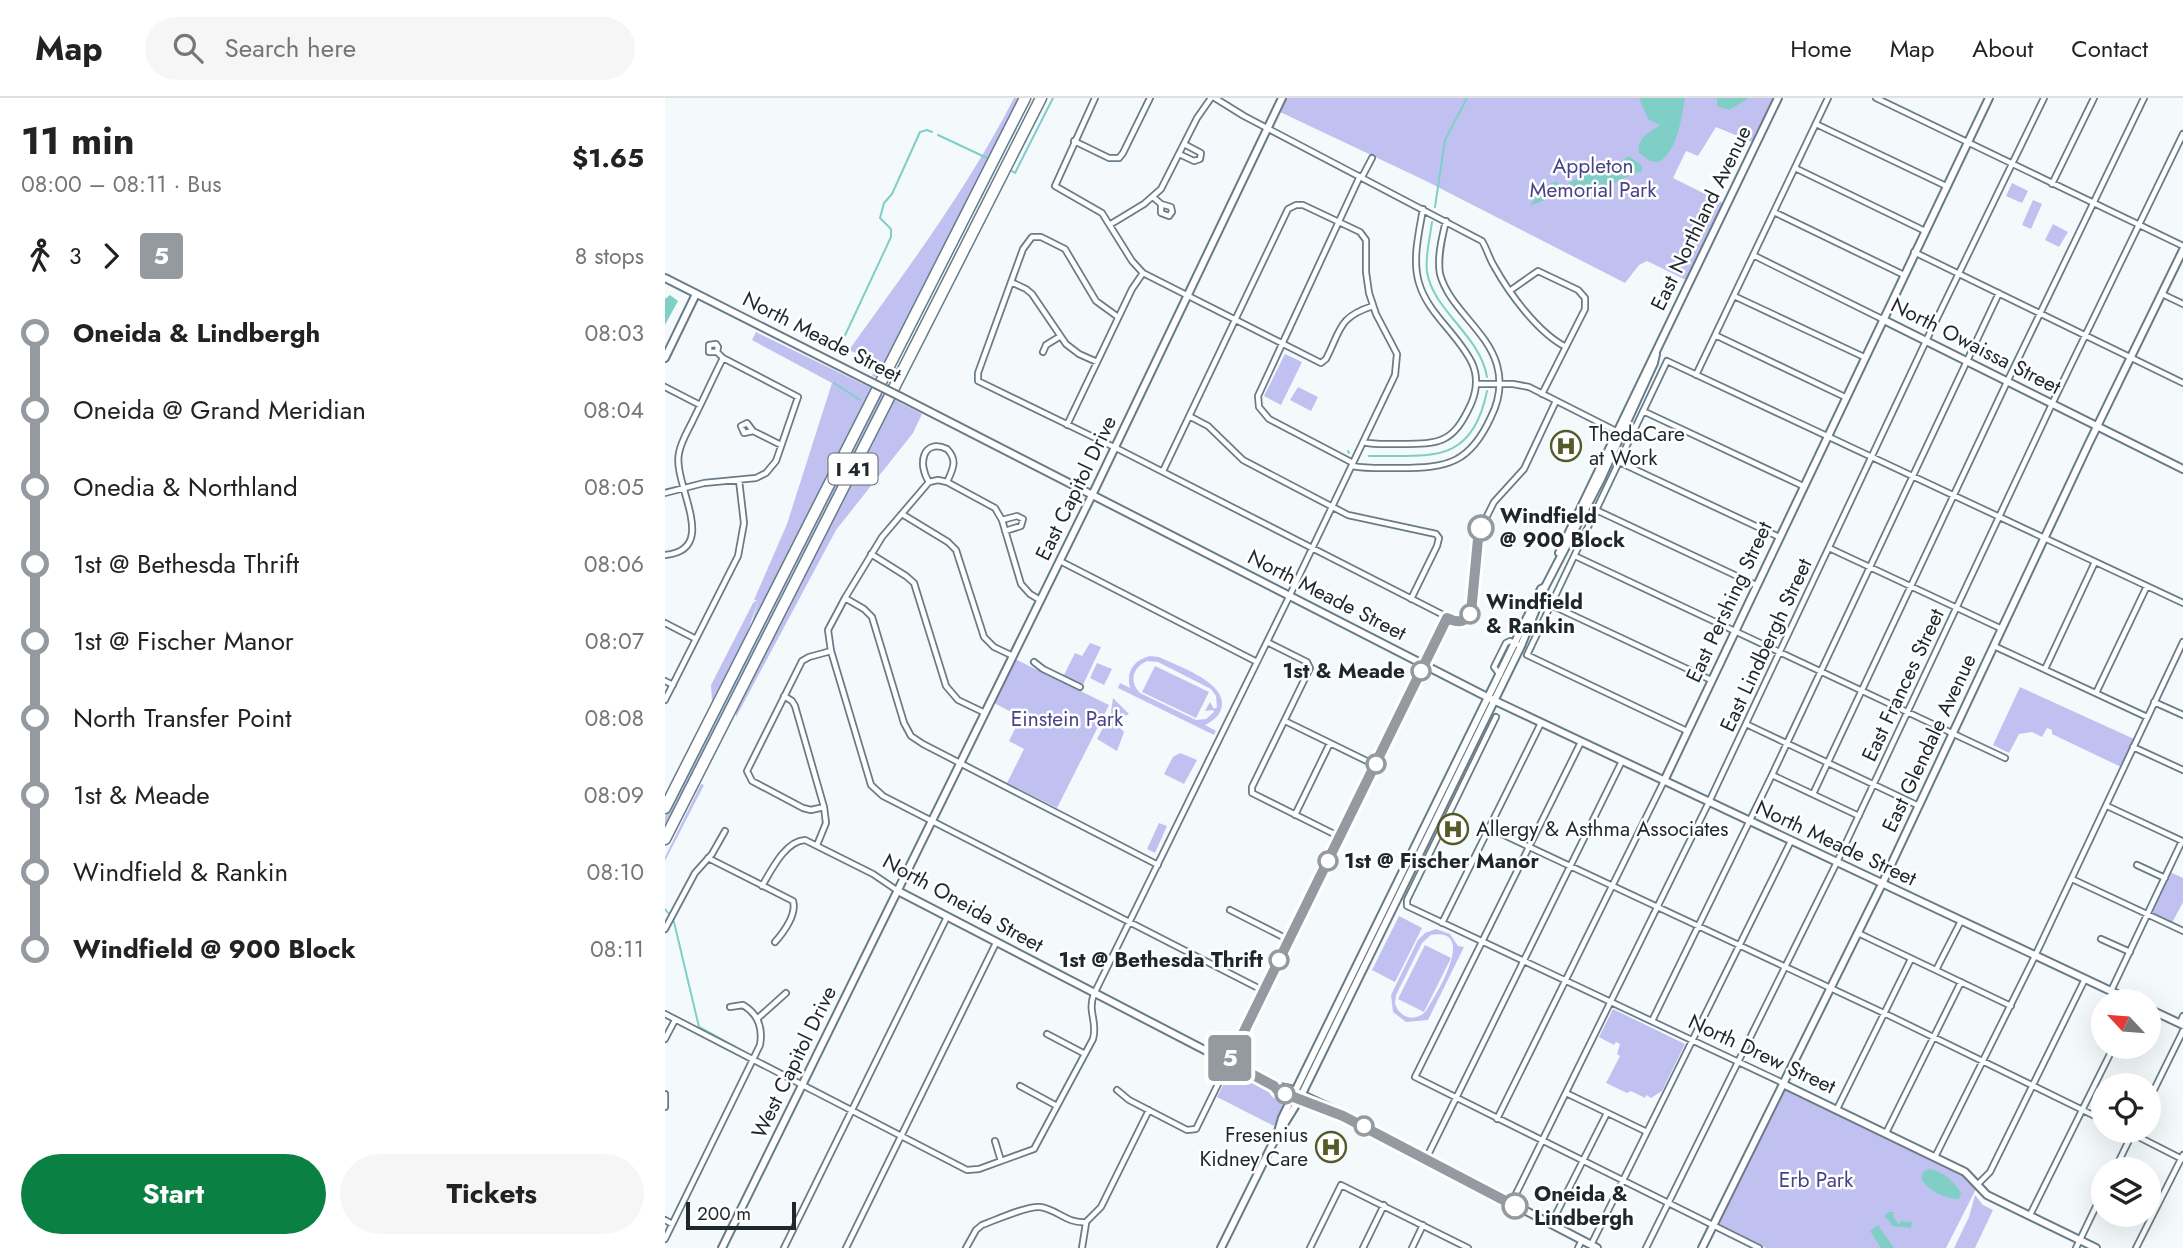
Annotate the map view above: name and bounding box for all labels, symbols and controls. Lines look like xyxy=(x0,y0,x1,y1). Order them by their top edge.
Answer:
search box xyxy=(145,17,635,80)
text: Map xyxy=(35,25,103,72)
icon: search xyxy=(169,29,207,67)
text: Search here xyxy=(225,29,356,67)
text: Home xyxy=(1790,31,1852,66)
text: Map xyxy=(1890,31,1934,66)
text: About xyxy=(1972,31,2033,66)
text: Contact xyxy=(2071,31,2148,66)
text: 11 min xyxy=(21,113,135,168)
street label: East Northland Avenue xyxy=(1643,120,1759,315)
text: $1.65 xyxy=(572,139,644,177)
park label: Appleton Memorial Park xyxy=(1530,151,1657,205)
text: 08:00 – 08:11 · Bus xyxy=(21,167,222,201)
icon: walk xyxy=(21,237,59,275)
icon: forward xyxy=(92,237,130,275)
text: 5 xyxy=(154,238,169,273)
text: 3 xyxy=(69,239,82,273)
text: 8 stops xyxy=(575,239,644,273)
street label: North Meade Street xyxy=(737,284,907,390)
street label: North Owaissa Street xyxy=(1886,290,2066,402)
text: Oneida & Lindbergh xyxy=(73,314,320,352)
text: 08:03 xyxy=(584,316,644,350)
text: Oneida @ Grand Meridian xyxy=(73,391,366,429)
text: 08:04 xyxy=(584,393,644,427)
street label: East Capitol Drive xyxy=(1028,410,1124,565)
place label: ThedaCare at Work xyxy=(1589,419,1685,473)
hospital icon: ThedaCare at Work xyxy=(1549,429,1583,463)
road number: I 41 xyxy=(829,454,877,484)
text: Onedia & Northland xyxy=(73,468,298,506)
text: 08:05 xyxy=(584,470,644,504)
place label: Windfield @ 900 Block xyxy=(1500,501,1625,555)
marker: Windfield @ 900 Block xyxy=(1468,515,1494,541)
street label: East Pershing Street xyxy=(1678,516,1780,688)
street label: North Meade Street xyxy=(1242,542,1412,648)
text: 1st @ Bethesda Thrift xyxy=(73,545,299,583)
text: 08:06 xyxy=(584,547,644,581)
street label: East Lindbergh Street xyxy=(1713,553,1819,737)
place label: Windfield & Rankin xyxy=(1486,587,1583,641)
marker: Windfield & Rankin xyxy=(1460,604,1480,624)
street label: East Frances Street xyxy=(1854,604,1952,766)
text: 1st @ Fischer Manor xyxy=(73,622,294,660)
text: 08:07 xyxy=(585,624,644,658)
street label: East Glendale Avenue xyxy=(1874,649,1984,837)
place label: 1st & Meade xyxy=(1283,656,1405,686)
marker: 1st & Meade xyxy=(1411,661,1431,681)
text: North Transfer Point xyxy=(73,699,291,737)
text: 08:08 xyxy=(584,701,644,735)
park label: Einstein Park xyxy=(1011,704,1124,734)
unlabelled marker xyxy=(1366,754,1386,774)
text: 1st & Meade xyxy=(73,776,210,814)
text: 08:09 xyxy=(584,778,644,812)
street label: North Meade Street xyxy=(1751,793,1921,893)
hospital icon: Allergy & Asthma Associates xyxy=(1436,812,1470,846)
place label: Allergy & Asthma Associates xyxy=(1476,814,1729,844)
street label: North Oneida Street xyxy=(877,846,1049,960)
place label: 1st @ Fischer Manor xyxy=(1344,846,1539,876)
marker: 1st @ Fischer Manor xyxy=(1318,851,1338,871)
text: Windfield & Rankin xyxy=(73,853,288,891)
text: 08:10 xyxy=(587,855,644,889)
text: Windfield @ 900 Block xyxy=(73,930,356,968)
text: 08:11 xyxy=(590,932,644,966)
place label: 1st @ Bethesda Thrift xyxy=(1058,945,1263,975)
marker: 1st @ Bethesda Thrift xyxy=(1269,950,1289,970)
street label: West Capitol Drive xyxy=(744,981,844,1143)
north arrow xyxy=(2091,989,2161,1059)
map controls xyxy=(2091,989,2161,1227)
street label: North Drew Street xyxy=(1683,1007,1841,1101)
line badge: 5 xyxy=(1207,1035,1253,1081)
text: 5 xyxy=(1222,1040,1238,1075)
button: locate xyxy=(2091,1073,2161,1143)
unlabelled marker xyxy=(1275,1084,1295,1104)
unlabelled marker xyxy=(1354,1116,1374,1136)
place label: Fresenius Kidney Care xyxy=(1199,1120,1308,1174)
hospital icon: Fresenius Kidney Care xyxy=(1314,1130,1348,1164)
button: Start xyxy=(21,1154,326,1234)
button: Tickets xyxy=(340,1154,644,1234)
button: layers xyxy=(2091,1157,2161,1227)
park label: Erb Park xyxy=(1779,1165,1854,1195)
place label: Oneida & Lindbergh xyxy=(1534,1179,1634,1233)
marker: Oneida & Lindbergh xyxy=(1502,1193,1528,1219)
scale bar xyxy=(686,1199,796,1231)
text: 200 m xyxy=(697,1200,751,1227)

